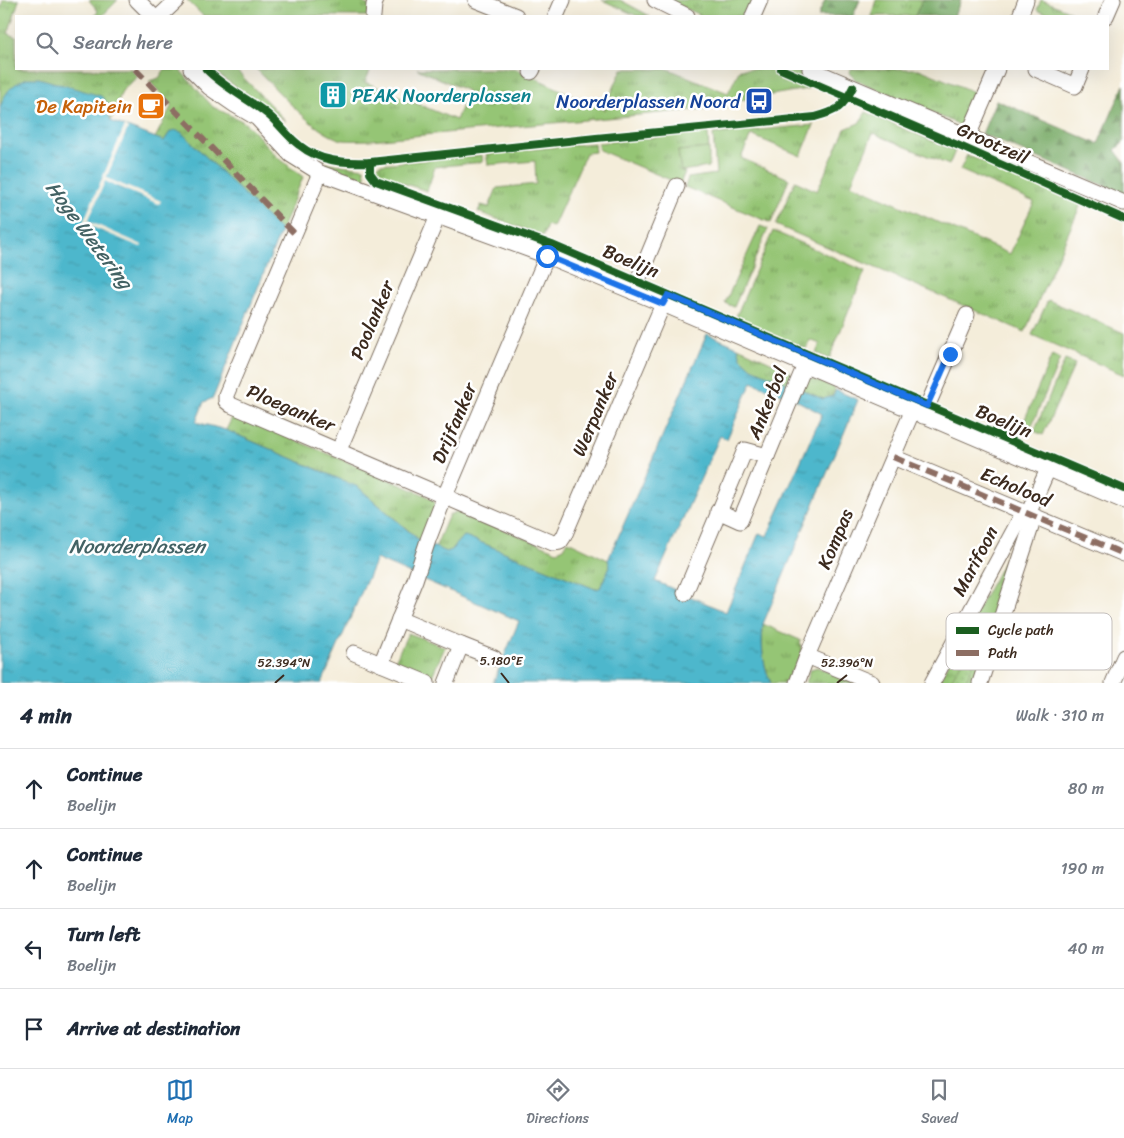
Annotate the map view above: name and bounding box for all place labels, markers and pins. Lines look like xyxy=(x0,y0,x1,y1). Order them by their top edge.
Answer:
place label: PEAK Noorderplassen xyxy=(352,79,531,112)
building icon: PEAK Noorderplassen xyxy=(318,80,348,110)
place label: Noorderplassen Noord xyxy=(556,85,742,118)
bus stop icon: Noorderplassen Noord xyxy=(744,86,774,116)
place label: De Kapitein xyxy=(36,90,132,123)
cafe icon: De Kapitein xyxy=(136,91,166,121)

